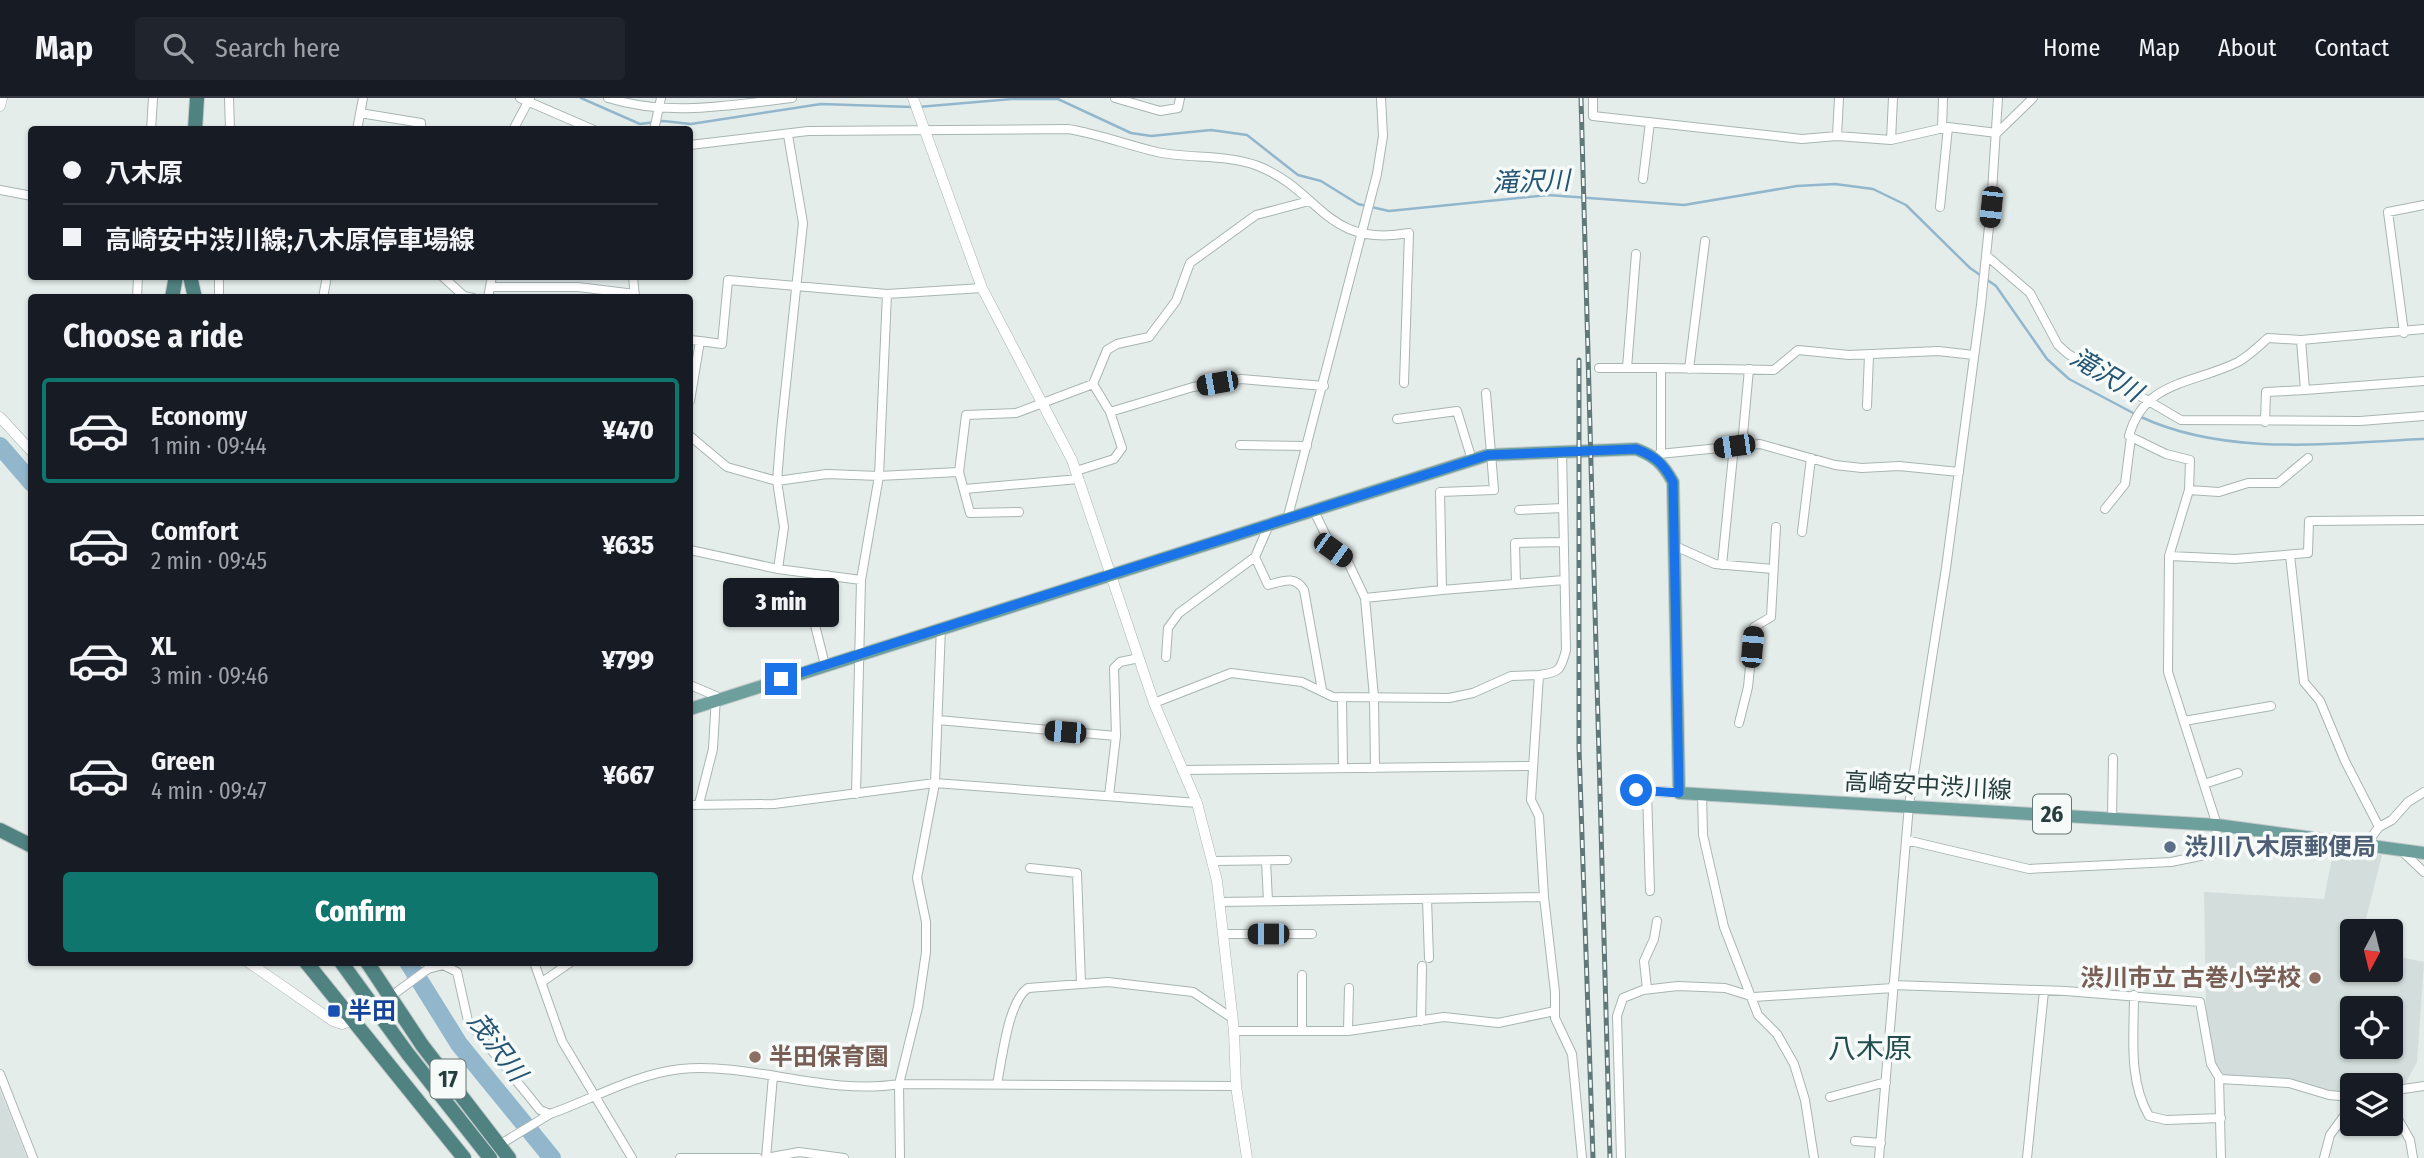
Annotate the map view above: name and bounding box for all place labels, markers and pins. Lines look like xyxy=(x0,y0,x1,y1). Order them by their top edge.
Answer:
place label: 渋川八木原郵便局 xyxy=(2184,833,2376,861)
marker: 渋川八木原郵便局 xyxy=(2162,839,2178,855)
place label: 渋川市立 古巻小学校 xyxy=(2080,964,2301,992)
marker: 渋川市立 古巻小学校 xyxy=(2307,970,2323,986)
place label: 半田 xyxy=(348,997,396,1025)
marker: 半田 xyxy=(326,1003,342,1019)
place label: 半田保育園 xyxy=(769,1043,889,1071)
marker: 半田保育園 xyxy=(747,1049,763,1065)

